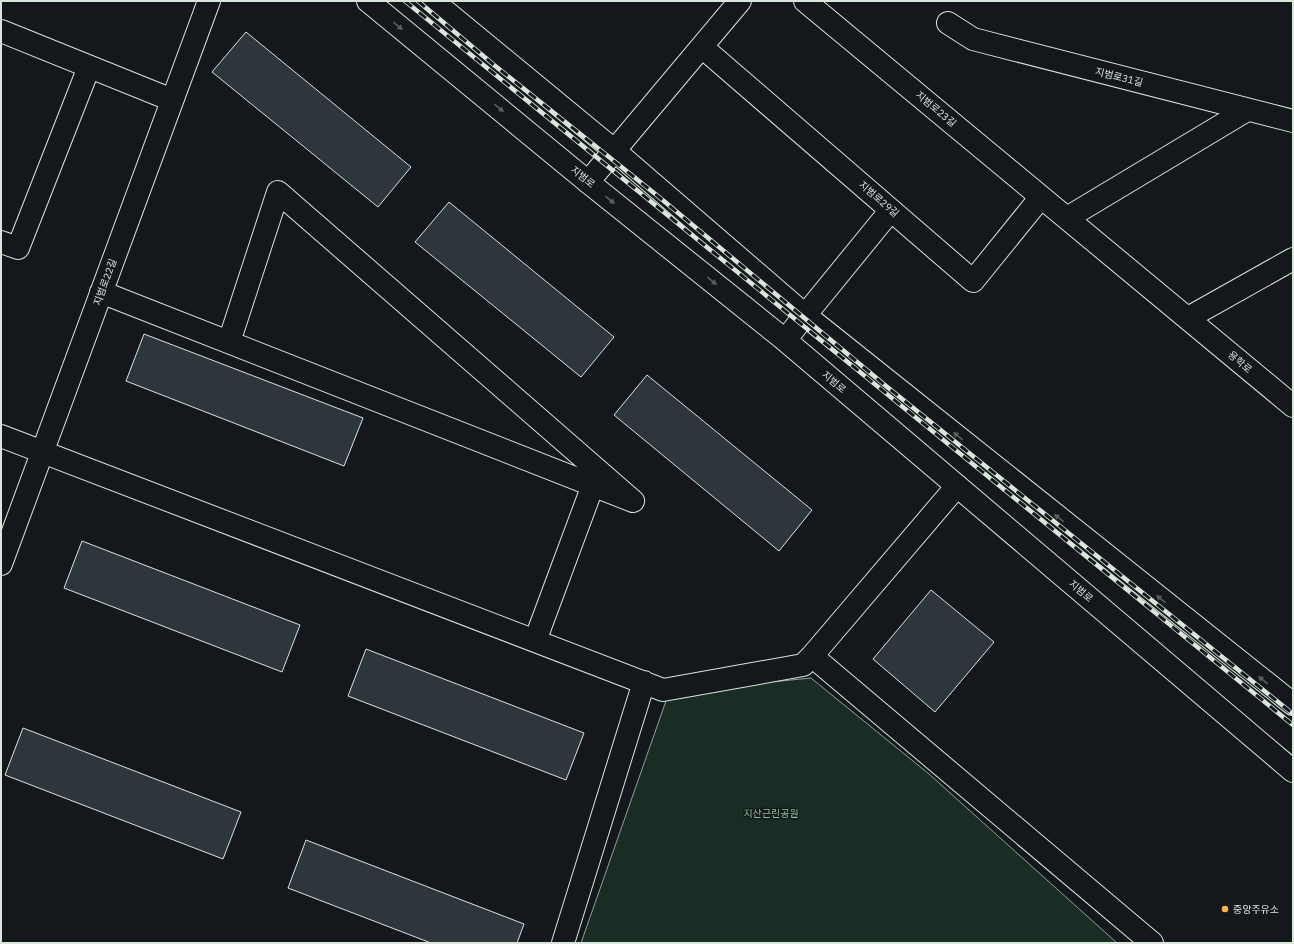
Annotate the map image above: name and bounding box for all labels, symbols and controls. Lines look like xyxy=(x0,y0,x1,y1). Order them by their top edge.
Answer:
one-way arrow xyxy=(393,21,404,30)
street label: 지범로31길 xyxy=(1094,65,1144,89)
street label: 지범로23길 xyxy=(913,88,959,130)
one-way arrow xyxy=(493,104,504,113)
street label: 지범로 xyxy=(568,163,598,191)
street label: 지범로29길 xyxy=(856,178,902,220)
one-way arrow xyxy=(605,195,615,204)
street label: 지범로22길 xyxy=(91,257,119,307)
one-way arrow xyxy=(706,276,717,285)
street label: 용학로 xyxy=(1225,348,1255,376)
street label: 지범로 xyxy=(819,368,849,396)
one-way arrow xyxy=(952,432,963,441)
one-way arrow xyxy=(1054,513,1065,522)
street label: 지범로 xyxy=(1066,577,1096,605)
one-way arrow xyxy=(1156,594,1166,603)
one-way arrow xyxy=(1257,676,1268,684)
park label: 지산근린공원 xyxy=(743,807,799,820)
place label: 중앙주유소 xyxy=(1233,903,1279,916)
marker: 중앙주유소 xyxy=(1220,904,1230,914)

